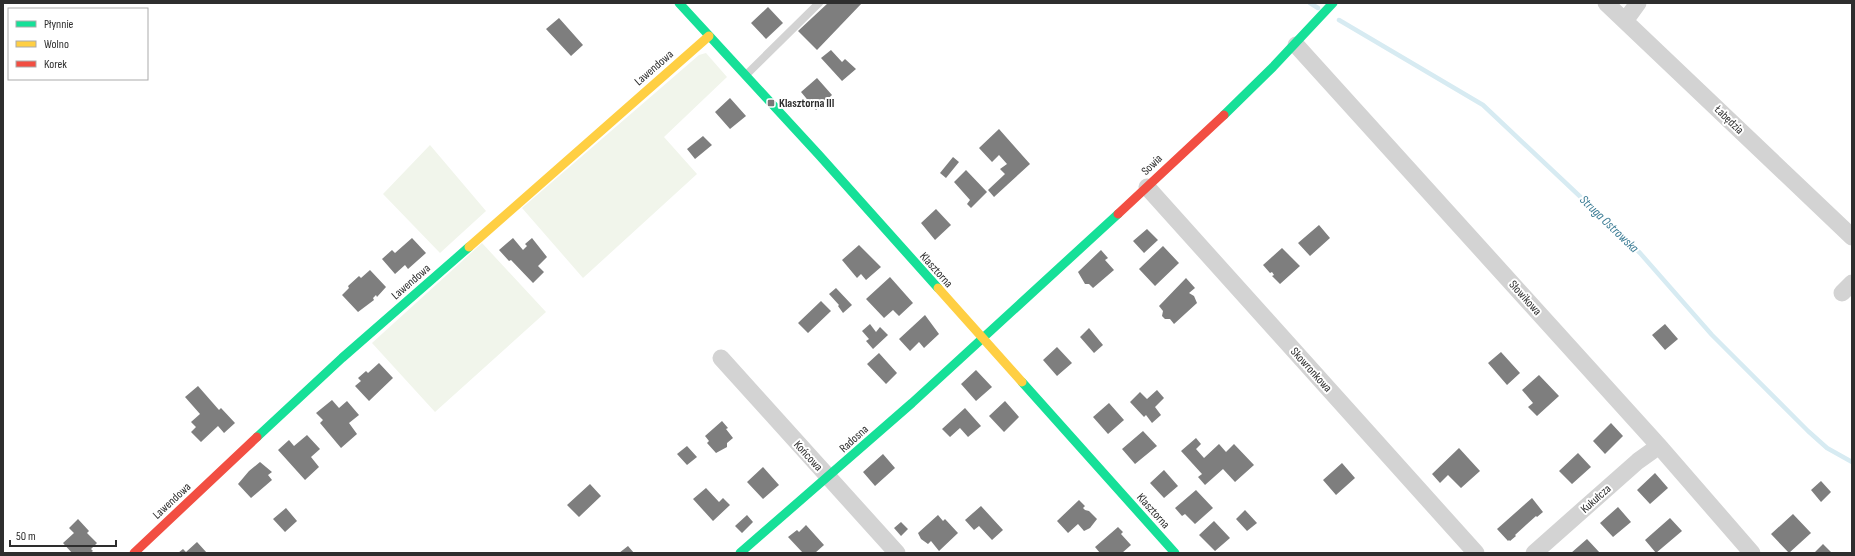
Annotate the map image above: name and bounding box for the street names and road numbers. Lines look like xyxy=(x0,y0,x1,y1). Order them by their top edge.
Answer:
street label: Lawendowa xyxy=(631,47,677,89)
street label: Łabędzia xyxy=(1710,102,1747,138)
street label: Sowia xyxy=(1138,151,1166,179)
street label: Klasztorna xyxy=(916,249,956,291)
street label: Lawendowa xyxy=(388,261,434,303)
street label: Słowikowa xyxy=(1505,277,1545,319)
street label: Skowronkowa xyxy=(1287,345,1335,396)
street label: Radosna xyxy=(836,422,872,456)
street label: Końcowa xyxy=(790,438,826,475)
street label: Lawendowa xyxy=(150,479,194,522)
street label: Kukułcza xyxy=(1578,481,1615,517)
street label: Klasztorna xyxy=(1133,490,1173,532)

